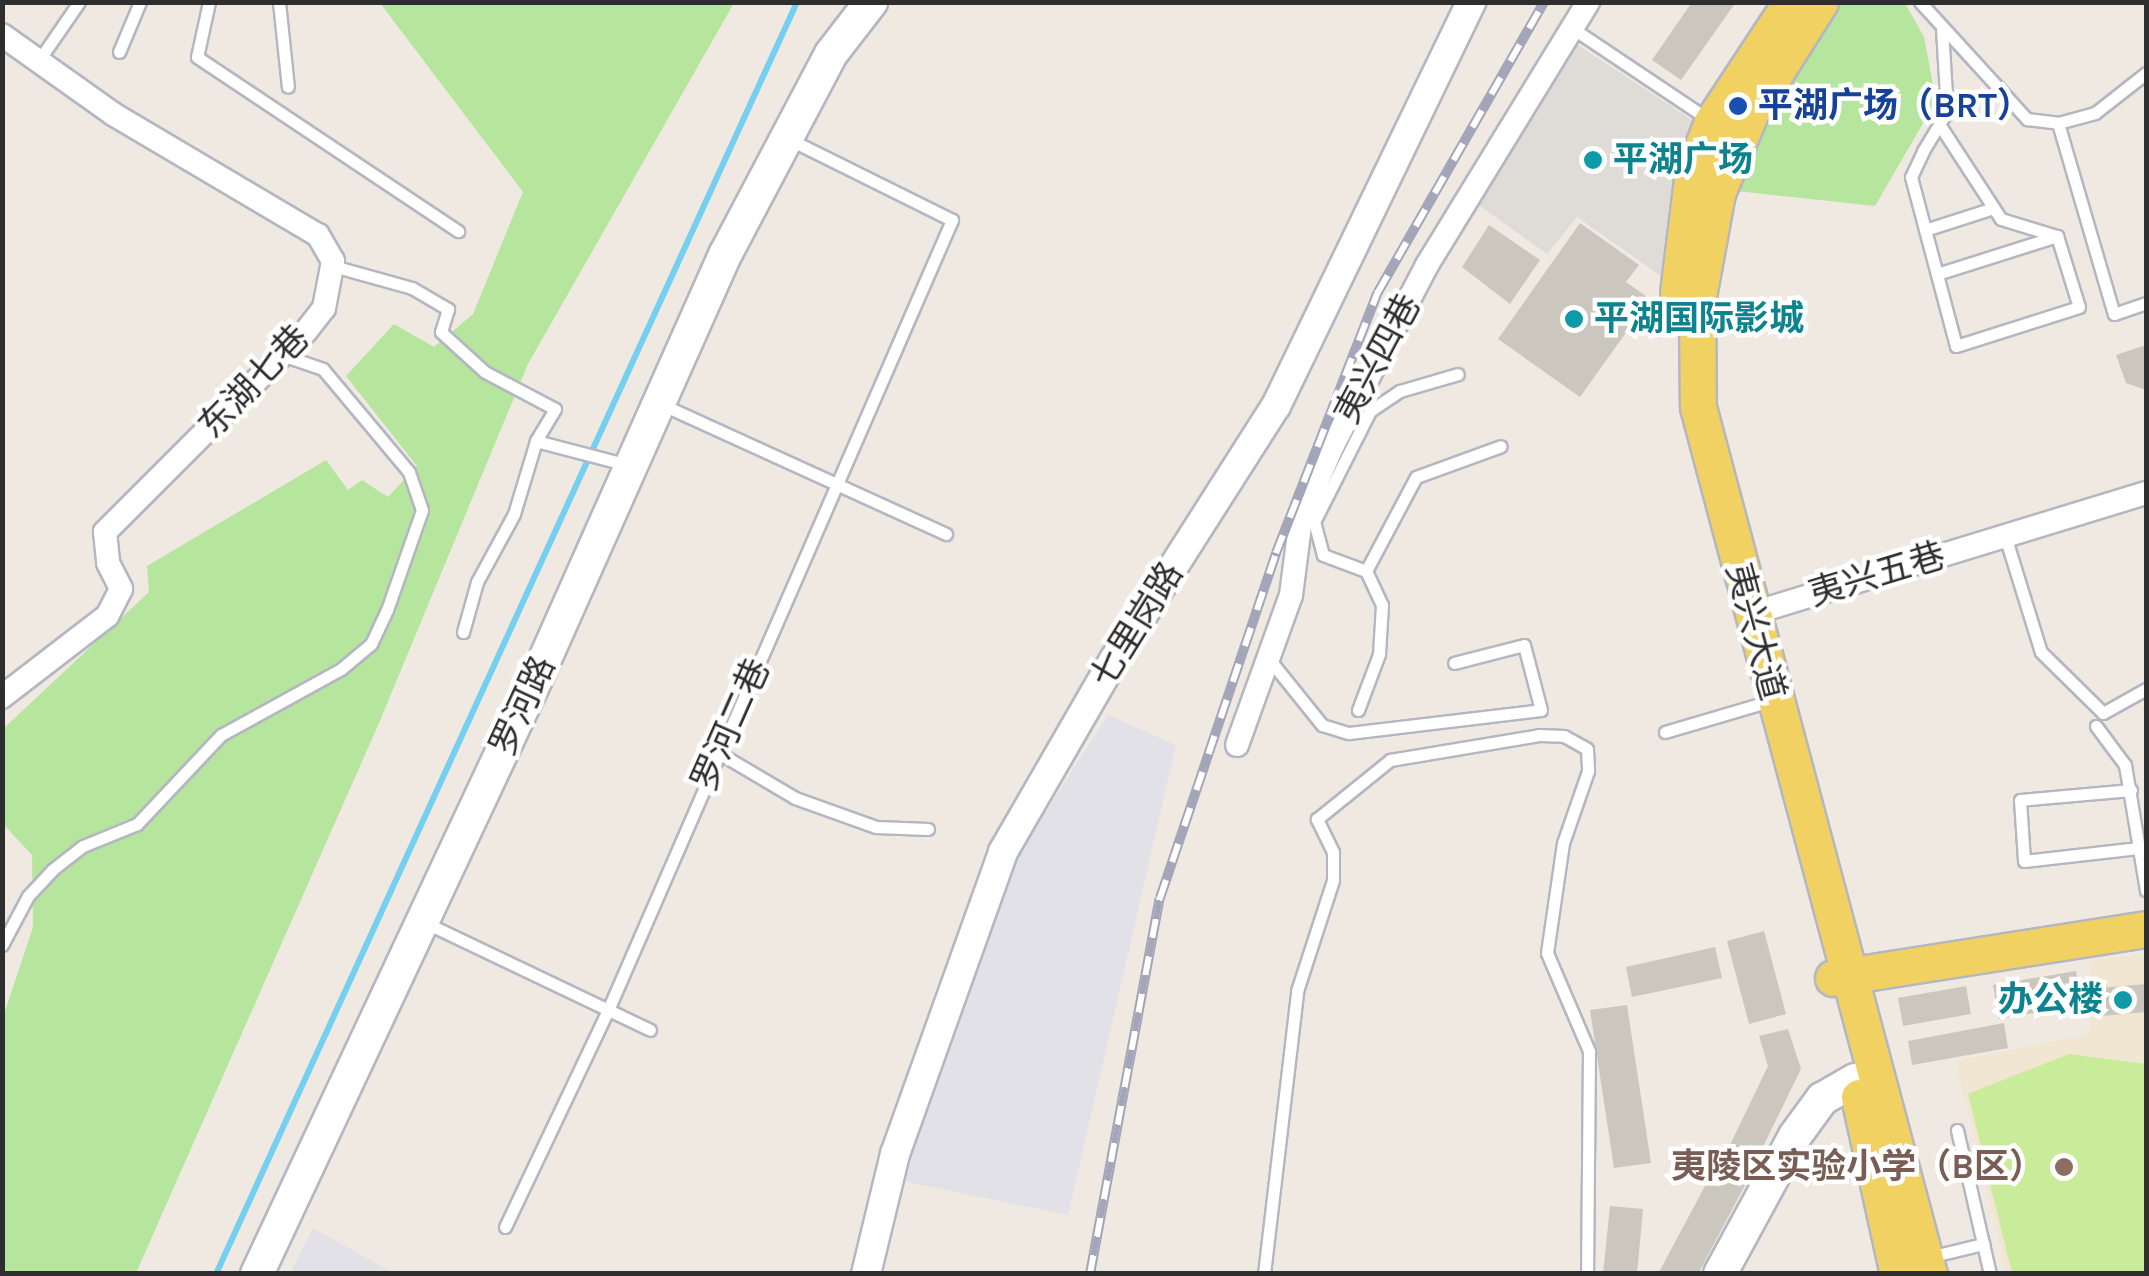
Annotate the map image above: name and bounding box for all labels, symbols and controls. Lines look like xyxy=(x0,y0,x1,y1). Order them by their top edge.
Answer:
place label: 平湖广场（BRT） xyxy=(1758,85,2032,127)
marker: 平湖广场（BRT） xyxy=(1727,95,1749,117)
place label: 平湖广场 xyxy=(1613,139,1753,181)
marker: 平湖广场 xyxy=(1582,149,1604,171)
street label: 夷兴四巷 xyxy=(1327,287,1429,431)
place label: 平湖国际影城 xyxy=(1594,298,1804,340)
marker: 平湖国际影城 xyxy=(1563,308,1585,330)
street label: 东湖七巷 xyxy=(190,317,318,447)
street label: 夷兴五巷 xyxy=(1804,534,1950,616)
street label: 七里岗路 xyxy=(1082,555,1192,695)
street label: 夷兴大道 xyxy=(1717,559,1793,705)
street label: 罗河路 xyxy=(482,650,564,762)
street label: 罗河二巷 xyxy=(683,653,779,797)
place label: 办公楼 xyxy=(1998,979,2103,1021)
marker: 办公楼 xyxy=(2112,989,2134,1011)
place label: 夷陵区实验小学（B区） xyxy=(1671,1146,2044,1188)
marker: 夷陵区实验小学（B区） xyxy=(2053,1156,2075,1178)

